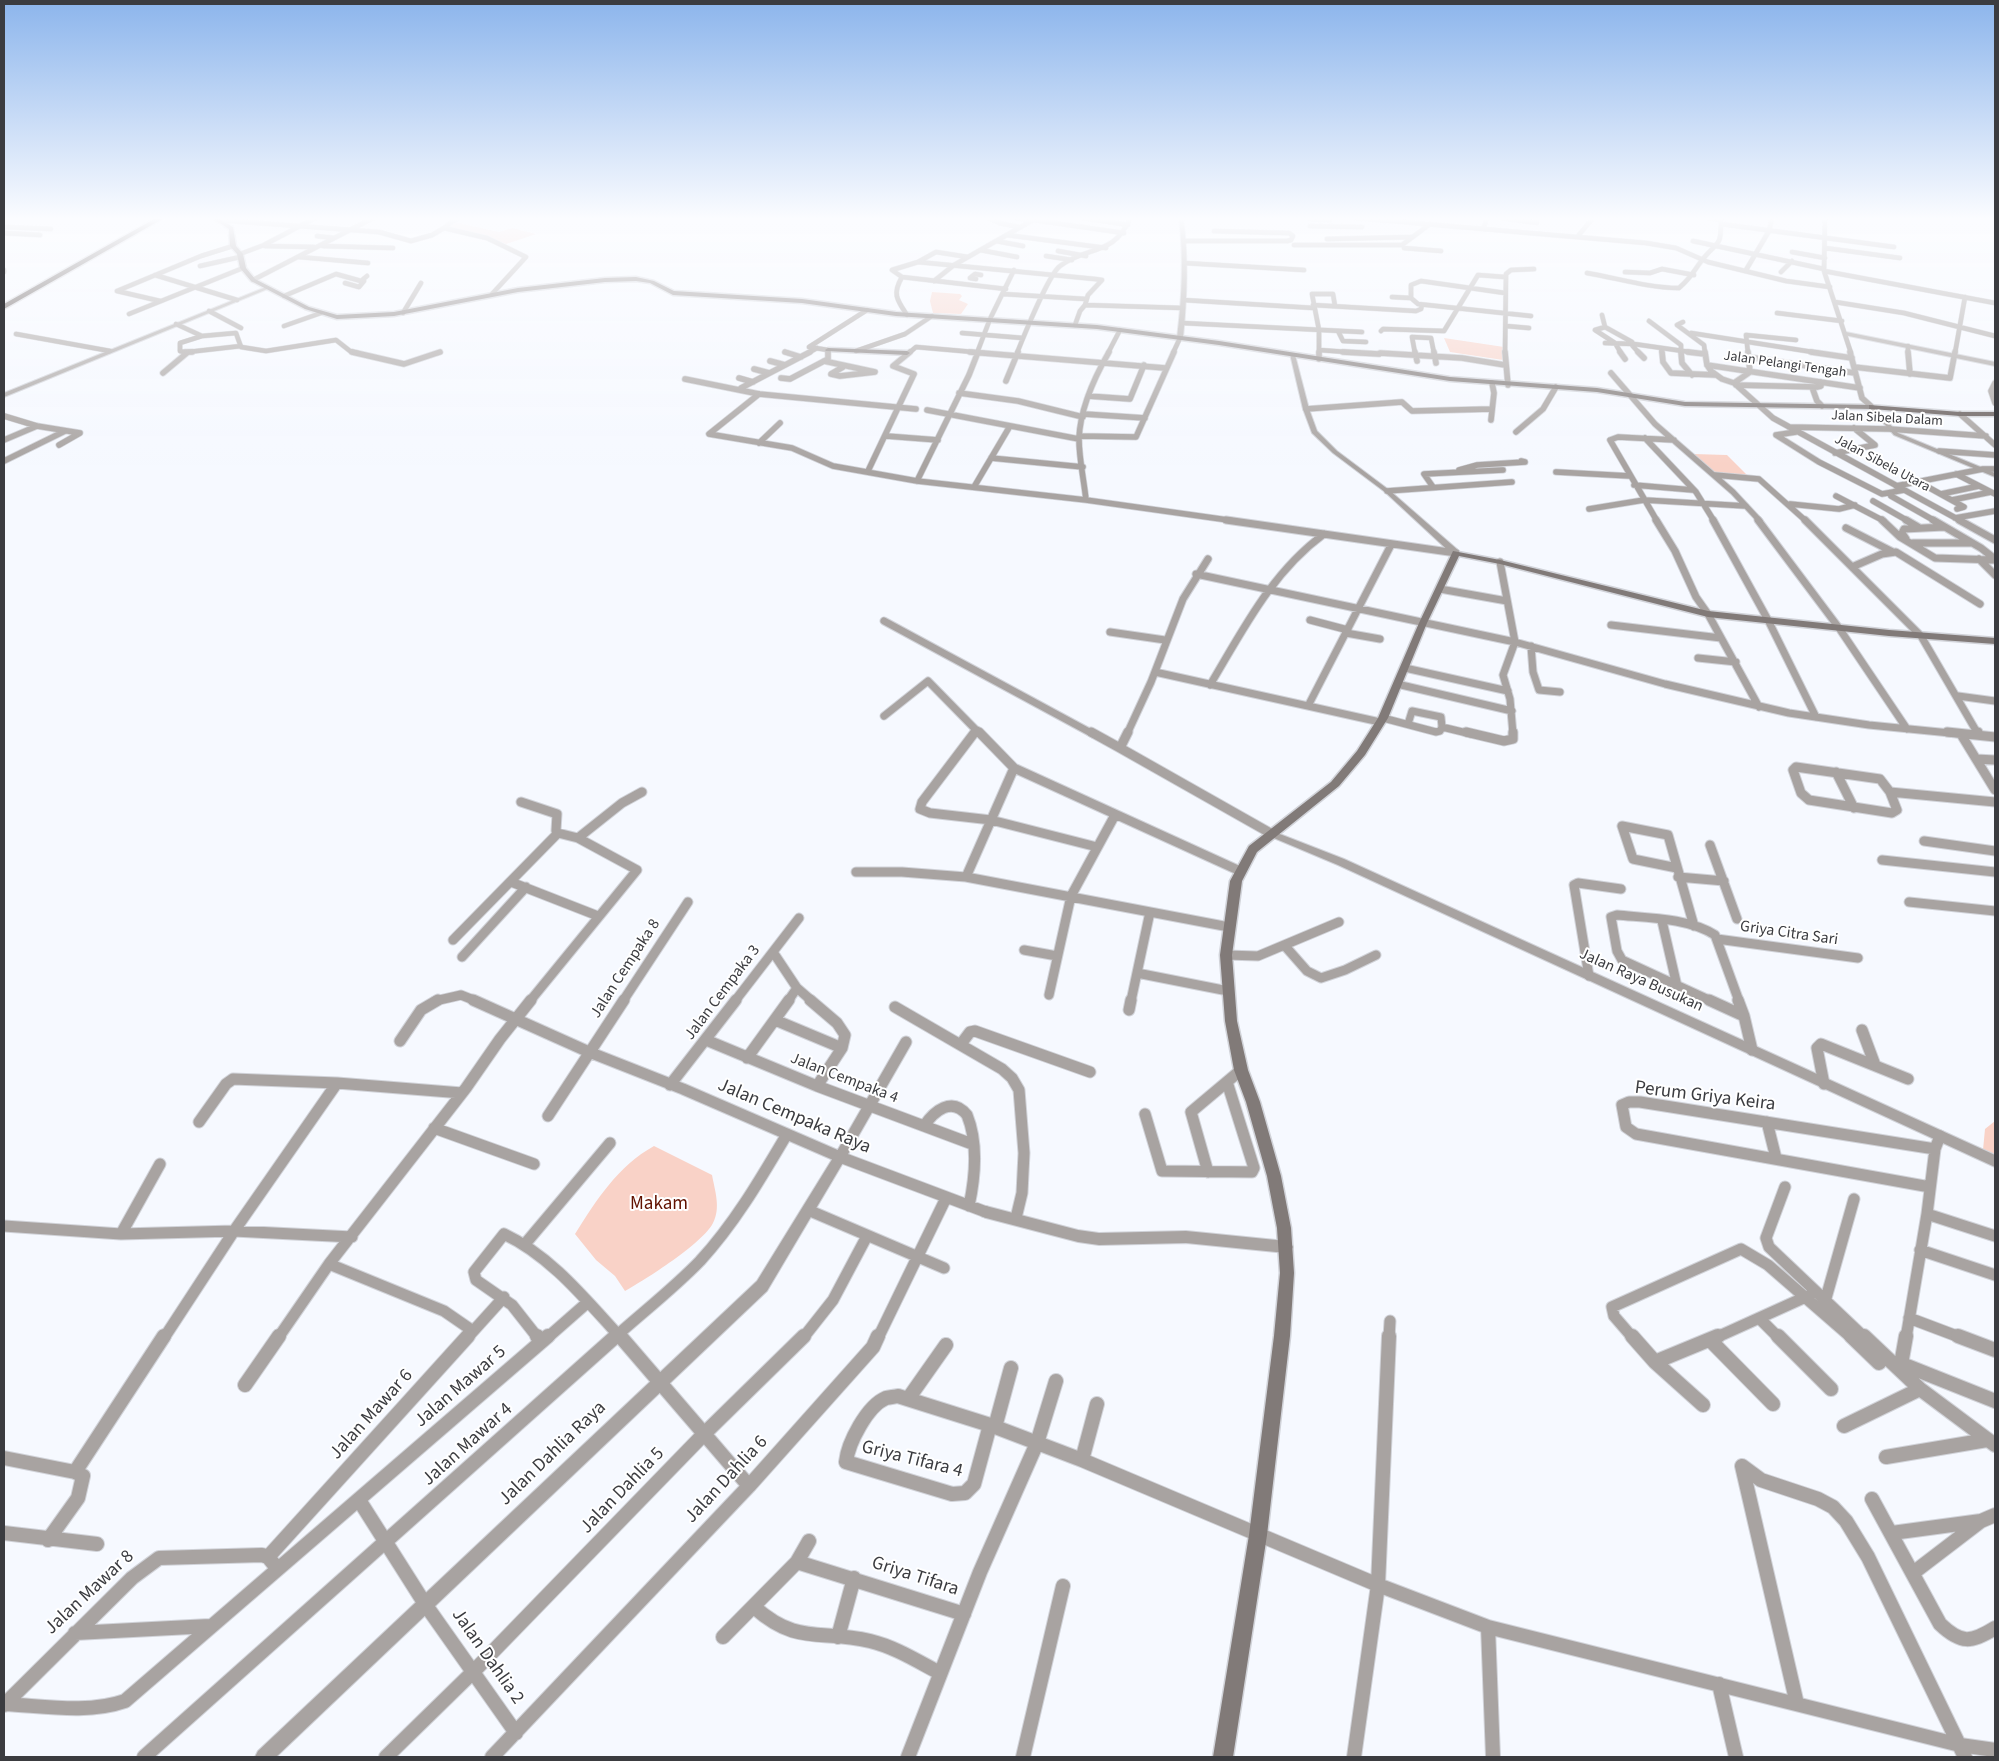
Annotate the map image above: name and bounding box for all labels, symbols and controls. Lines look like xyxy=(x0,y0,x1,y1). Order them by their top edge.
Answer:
street label: Jalan Pelangi Tengah xyxy=(1723,348,1847,382)
street label: Jalan Sibela Dalam xyxy=(1831,408,1943,430)
street label: Jalan Sibela Utara xyxy=(1831,432,1933,496)
street label: Jalan Cempaka 8 xyxy=(587,916,665,1022)
street label: Griya Citra Sari xyxy=(1739,918,1839,950)
street label: Jalan Cempaka 3 xyxy=(681,942,765,1044)
street label: Jalan Raya Busukan xyxy=(1576,945,1706,1017)
street label: Jalan Cempaka 4 xyxy=(787,1050,901,1108)
street label: Jalan Cempaka Raya xyxy=(714,1074,874,1160)
street label: Perum Griya Keira xyxy=(1633,1077,1777,1117)
park label: Makam xyxy=(630,1194,688,1216)
street label: Jalan Mawar 5 xyxy=(411,1341,511,1433)
street label: Jalan Mawar 6 xyxy=(326,1365,418,1465)
street label: Jalan Dahlia Raya xyxy=(495,1397,611,1511)
street label: Jalan Mawar 4 xyxy=(418,1399,518,1491)
street label: Jalan Dahlia 6 xyxy=(681,1432,773,1528)
street label: Griya Tifara 4 xyxy=(859,1436,965,1484)
street label: Jalan Dahlia 5 xyxy=(576,1443,670,1539)
street label: Jalan Mawar 8 xyxy=(41,1546,139,1640)
street label: Griya Tifara xyxy=(869,1552,961,1602)
street label: Jalan Dahlia 2 xyxy=(446,1605,528,1709)

